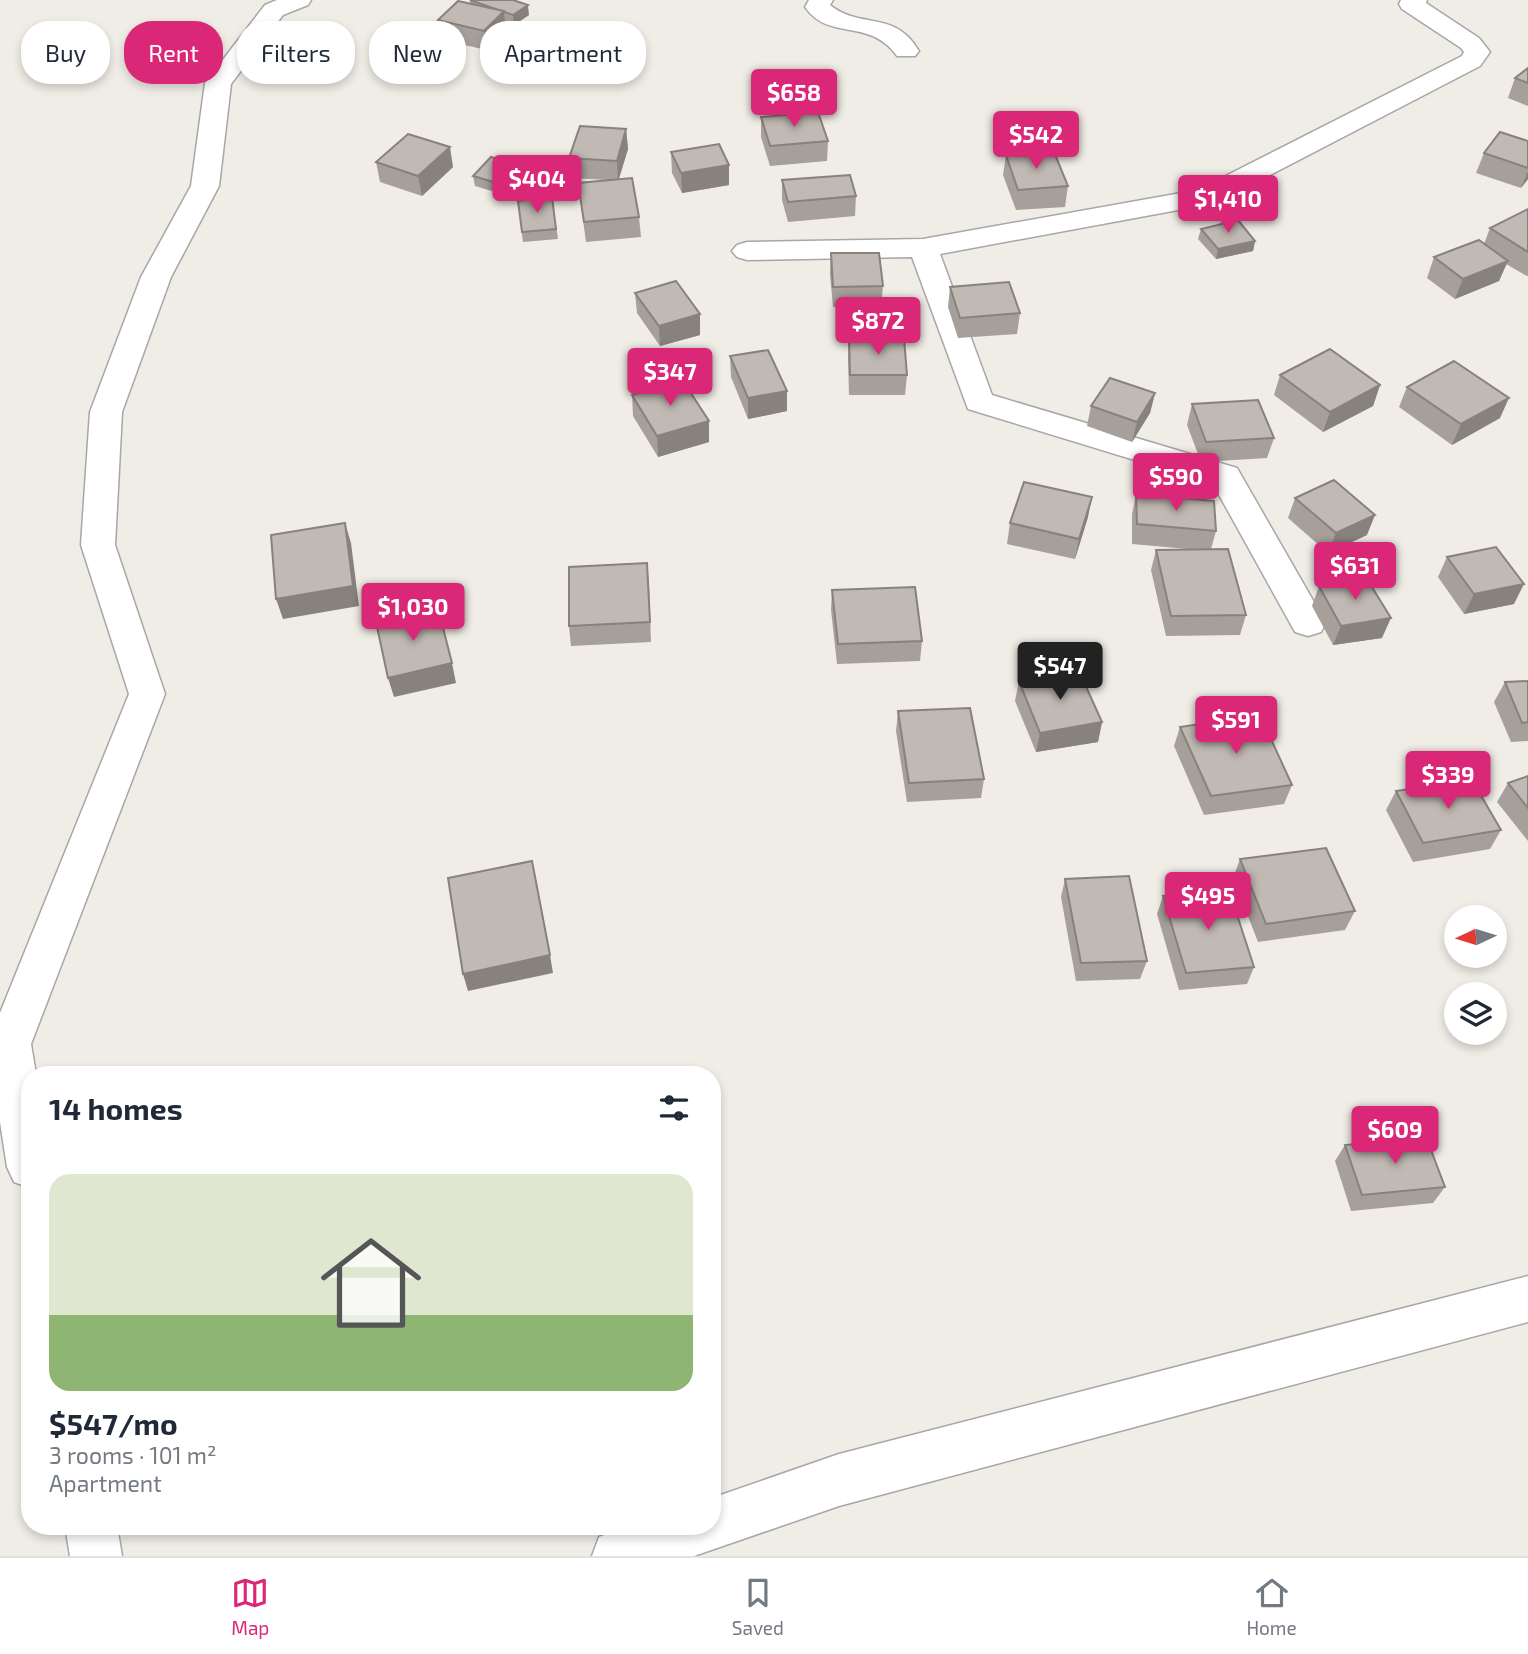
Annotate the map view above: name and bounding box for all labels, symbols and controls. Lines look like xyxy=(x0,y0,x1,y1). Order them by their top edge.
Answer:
chip: Buy xyxy=(21,21,110,84)
chip: Rent xyxy=(124,21,223,84)
chip: Filters xyxy=(237,21,355,84)
chip: New xyxy=(369,21,466,84)
chip: Apartment xyxy=(480,21,646,84)
pin: $658 xyxy=(753,69,835,129)
text: $658 xyxy=(767,78,821,106)
pin: $542 xyxy=(995,111,1077,171)
text: $542 xyxy=(1009,120,1063,148)
pin: $404 xyxy=(496,156,578,215)
text: $404 xyxy=(508,164,566,192)
pin: $1,410 xyxy=(1171,176,1285,235)
text: $1,410 xyxy=(1194,184,1262,212)
pin: $872 xyxy=(837,298,919,357)
text: $872 xyxy=(851,306,905,334)
pin: $347 xyxy=(629,348,711,408)
text: $347 xyxy=(643,357,697,385)
pin: $590 xyxy=(1135,454,1217,513)
text: $590 xyxy=(1149,462,1203,490)
pin: $631 xyxy=(1314,542,1396,602)
text: $631 xyxy=(1330,551,1380,579)
pin: $1,030 xyxy=(356,584,470,643)
text: $1,030 xyxy=(378,592,448,620)
pin: $547 xyxy=(1019,642,1101,702)
text: $547 xyxy=(1034,651,1086,679)
pin: $591 xyxy=(1195,696,1277,756)
text: $591 xyxy=(1211,705,1261,733)
pin: $339 xyxy=(1407,752,1489,811)
text: $339 xyxy=(1422,760,1475,788)
pin: $495 xyxy=(1167,872,1249,932)
text: $495 xyxy=(1181,881,1235,909)
north arrow xyxy=(1444,905,1507,968)
map controls xyxy=(1444,905,1507,1045)
button: layers xyxy=(1444,982,1507,1045)
icon: filters xyxy=(655,1089,693,1127)
text: 14 homes xyxy=(49,1090,183,1126)
pin: $609 xyxy=(1354,1106,1436,1166)
text: $609 xyxy=(1368,1115,1423,1143)
icon: home xyxy=(308,1220,434,1346)
text: $547/mo xyxy=(49,1405,178,1441)
text: 3 rooms · 101 m² xyxy=(49,1441,216,1469)
text: Apartment xyxy=(49,1469,162,1497)
tab: Map xyxy=(231,1574,269,1639)
tab: Saved xyxy=(732,1574,784,1639)
tab: Home xyxy=(1246,1574,1297,1639)

